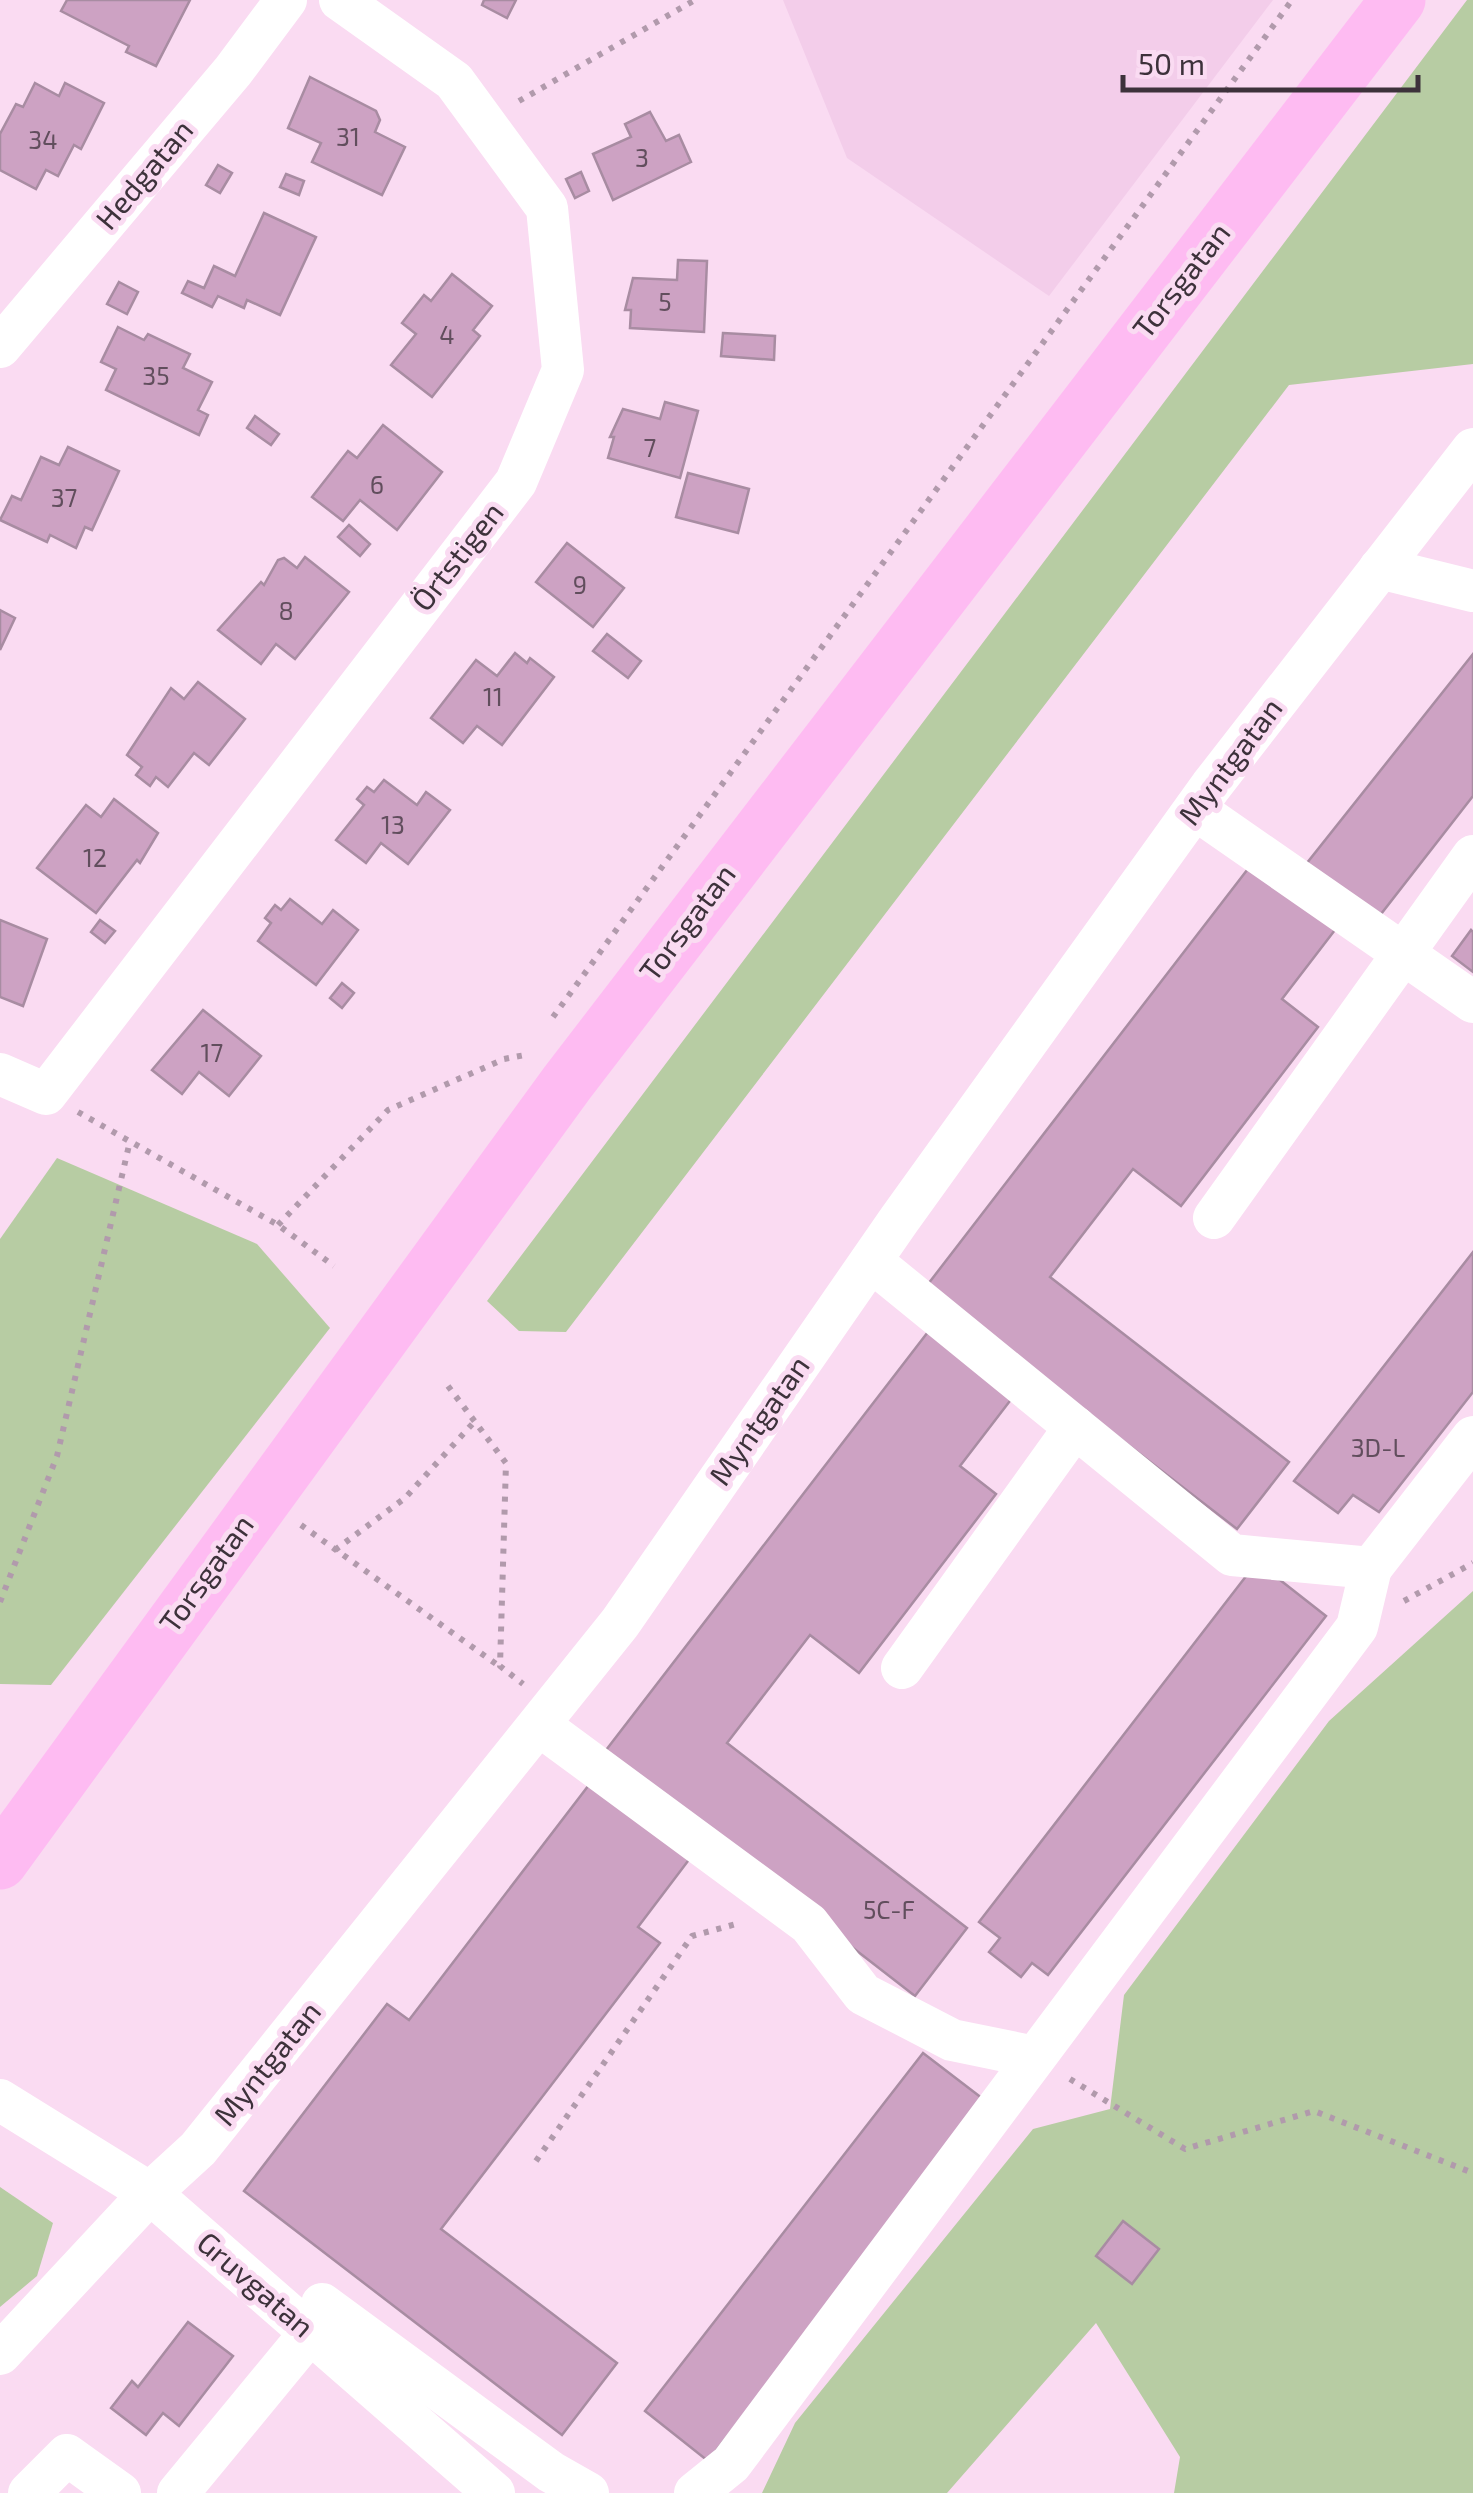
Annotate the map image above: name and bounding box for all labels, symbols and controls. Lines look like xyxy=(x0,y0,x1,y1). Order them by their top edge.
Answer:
scale bar xyxy=(1123,30,1418,92)
text: 50 m xyxy=(1138,45,1205,81)
street label: Hedgatan xyxy=(87,112,200,236)
house number: 31 xyxy=(336,121,360,151)
house number: 34 xyxy=(28,124,58,154)
house number: 3 xyxy=(635,142,649,172)
street label: Torsgatan xyxy=(1124,215,1237,345)
house number: 5 xyxy=(658,286,672,316)
house number: 4 xyxy=(439,319,455,349)
house number: 35 xyxy=(142,360,170,390)
house number: 7 xyxy=(644,432,657,462)
house number: 6 xyxy=(370,469,384,499)
house number: 37 xyxy=(51,482,78,512)
street label: Örtstigen xyxy=(403,494,510,617)
house number: 9 xyxy=(573,569,587,599)
house number: 8 xyxy=(278,595,294,625)
house number: 11 xyxy=(483,681,503,711)
street label: Myntgatan xyxy=(1170,690,1289,831)
house number: 13 xyxy=(381,809,405,839)
house number: 12 xyxy=(83,842,107,872)
street label: Torsgatan xyxy=(631,856,742,987)
house number: 17 xyxy=(201,1037,224,1067)
street label: Myntgatan xyxy=(701,1348,816,1491)
house number: 3D-L xyxy=(1351,1432,1405,1462)
street label: Torsgatan xyxy=(151,1507,260,1639)
house number: 5C-F xyxy=(863,1894,915,1924)
street label: Myntgatan xyxy=(205,1993,327,2132)
street label: Gruvgatan xyxy=(191,2223,322,2344)

